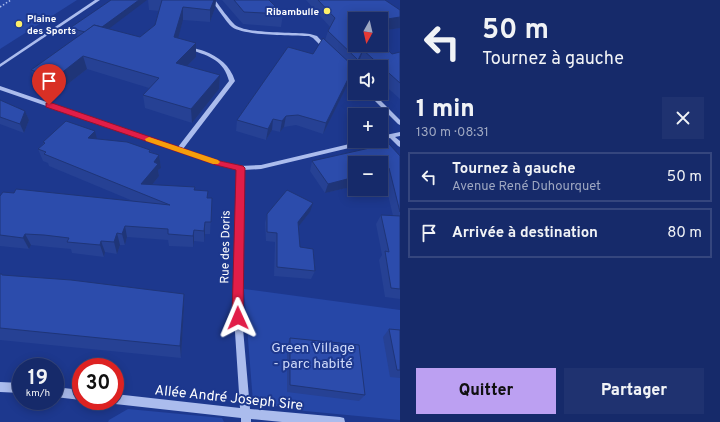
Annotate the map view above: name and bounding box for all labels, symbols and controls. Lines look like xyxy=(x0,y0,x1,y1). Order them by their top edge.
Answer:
place label: Ribambulle xyxy=(266,6,319,19)
marker: Ribambulle xyxy=(322,6,332,16)
north arrow xyxy=(348,12,388,52)
map controls xyxy=(348,12,388,196)
place label: Plaine des Sports xyxy=(27,13,76,38)
text: 50 m xyxy=(482,13,549,49)
icon: left xyxy=(416,16,468,68)
marker: Plaine des Sports xyxy=(14,19,24,29)
text: Tournez à gauche xyxy=(482,48,624,71)
button: sound xyxy=(348,60,388,100)
pin xyxy=(32,64,66,105)
icon: arrive xyxy=(38,70,60,92)
text: 1 min xyxy=(416,95,475,125)
button: close xyxy=(662,97,704,139)
button: + xyxy=(348,108,388,148)
text: 130 m · 08:31 xyxy=(416,125,489,141)
button: − xyxy=(348,156,388,196)
text: Tournez à gauche xyxy=(452,160,576,179)
icon: left xyxy=(418,166,440,188)
text: 50 m xyxy=(667,168,702,187)
text: Avenue René Duhourquet xyxy=(452,179,601,195)
street label: Rue des Doris xyxy=(217,210,235,284)
icon: arrive xyxy=(418,222,440,244)
text: Arrivée à destination xyxy=(452,224,598,243)
text: 80 m xyxy=(667,224,702,243)
position arrow xyxy=(217,297,259,339)
park label: Green Village - parc habité xyxy=(271,340,355,373)
speed limit sign: 30 xyxy=(72,358,124,410)
text: 19 xyxy=(28,366,48,392)
button: Quitter xyxy=(416,368,556,414)
button: Partager xyxy=(564,368,704,414)
street label: Allée André Joseph Sire xyxy=(154,382,304,415)
text: km/h xyxy=(26,387,50,400)

